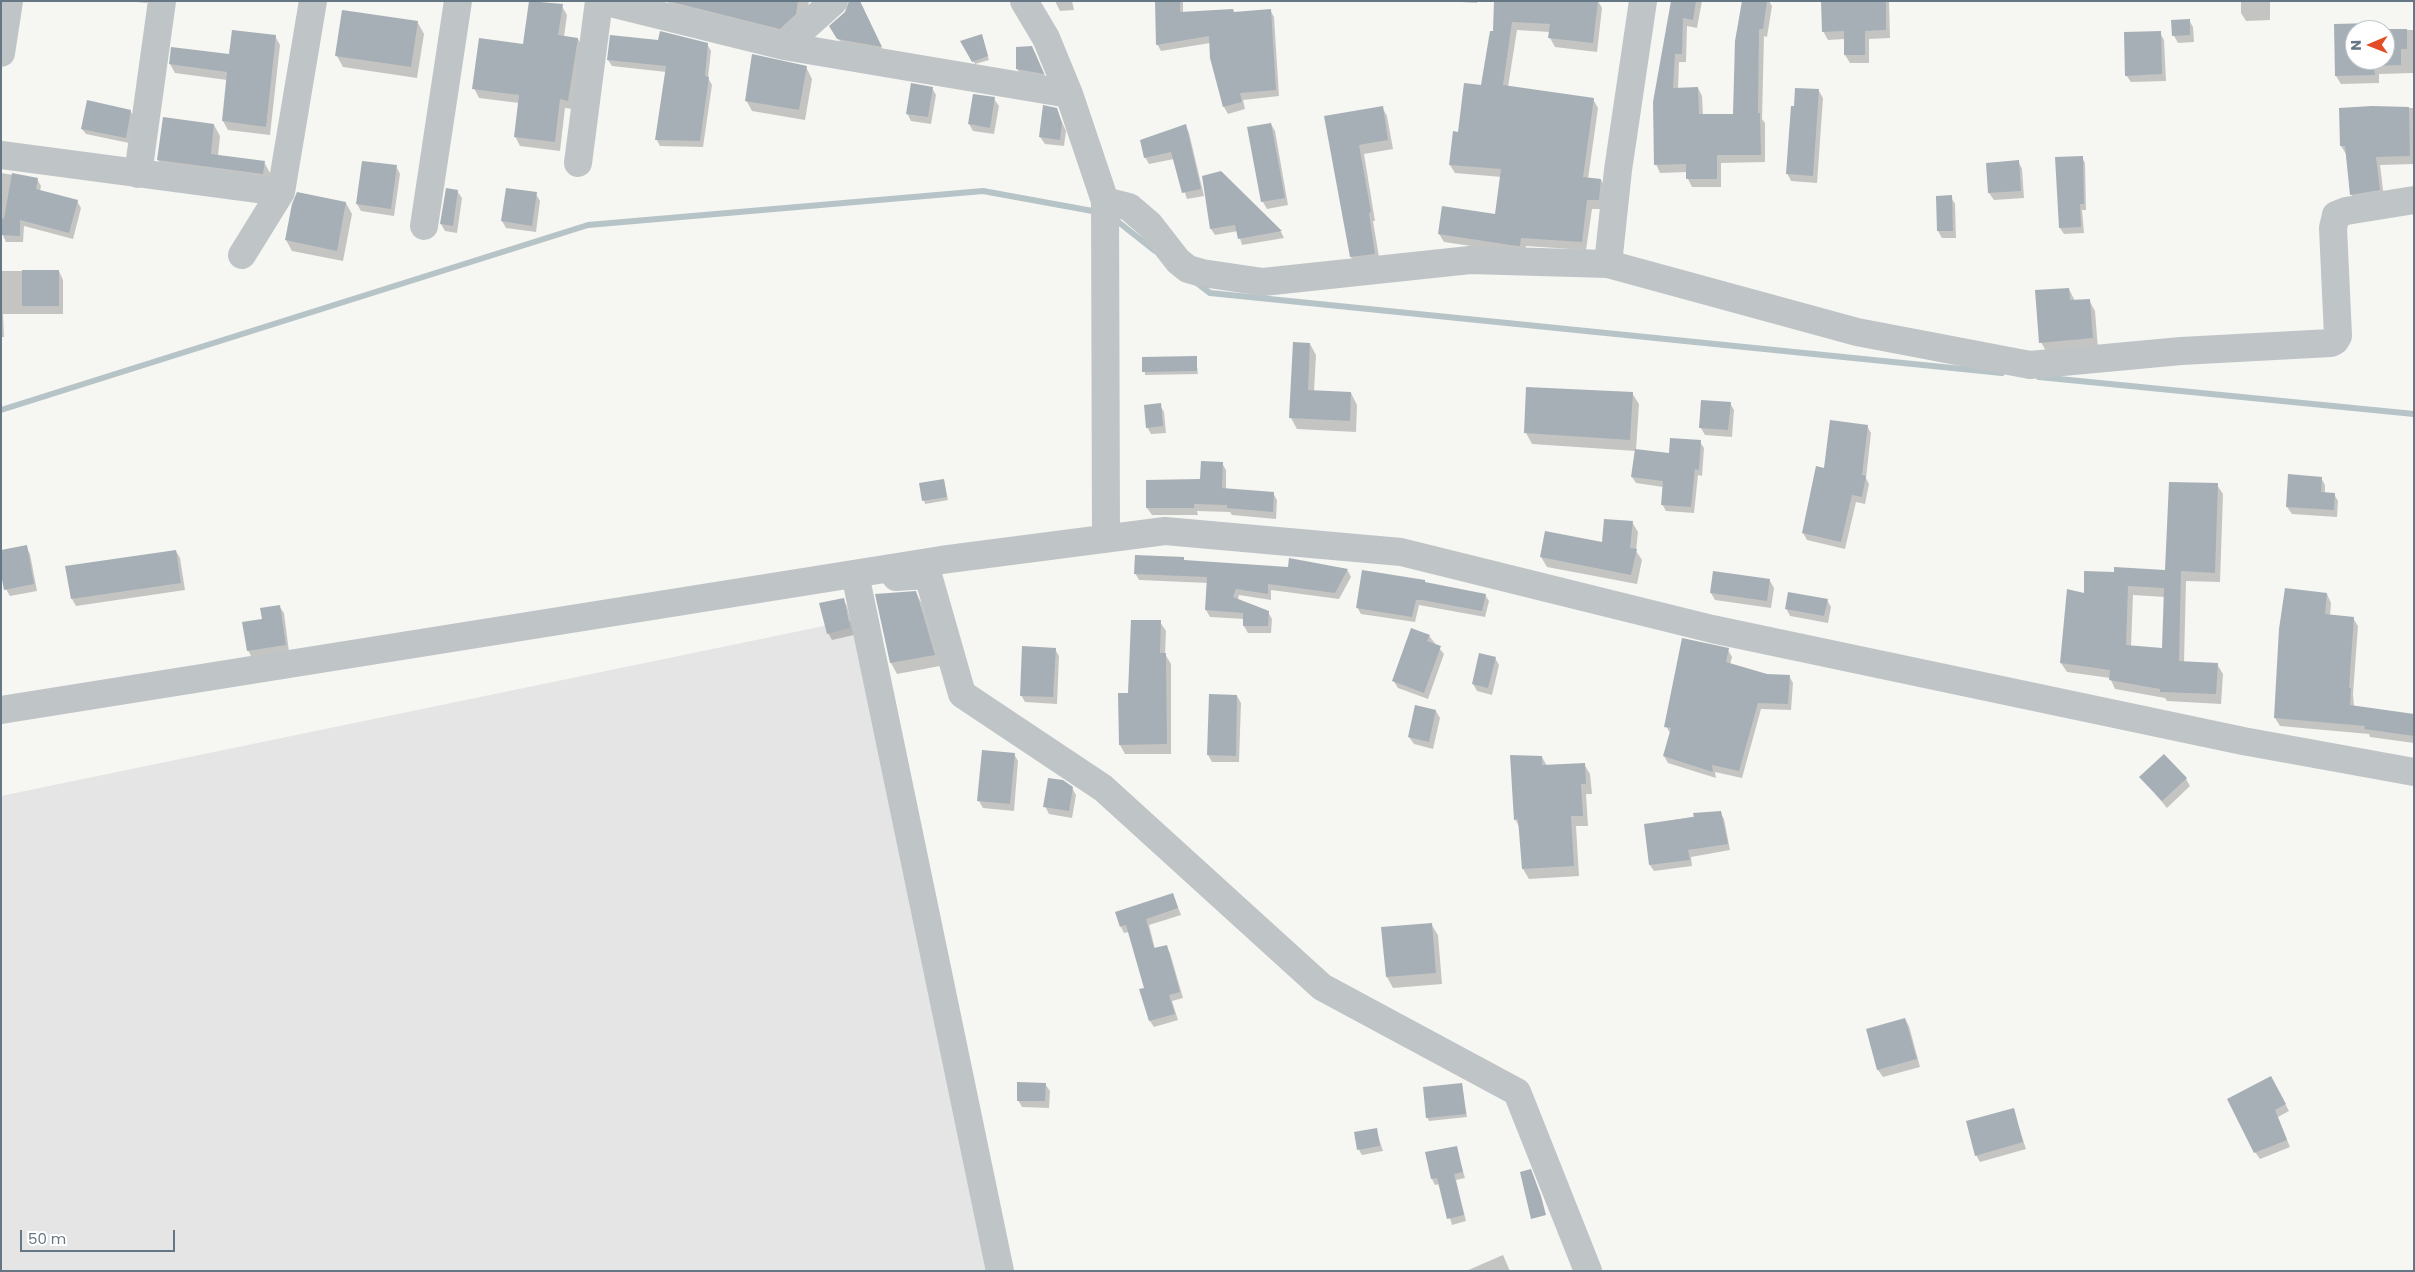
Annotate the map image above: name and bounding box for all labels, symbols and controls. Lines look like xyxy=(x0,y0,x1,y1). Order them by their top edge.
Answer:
north arrow xyxy=(2345,20,2395,70)
text: N xyxy=(2346,40,2366,51)
scale bar xyxy=(22,1220,178,1252)
text: 50 m xyxy=(28,1228,66,1249)

